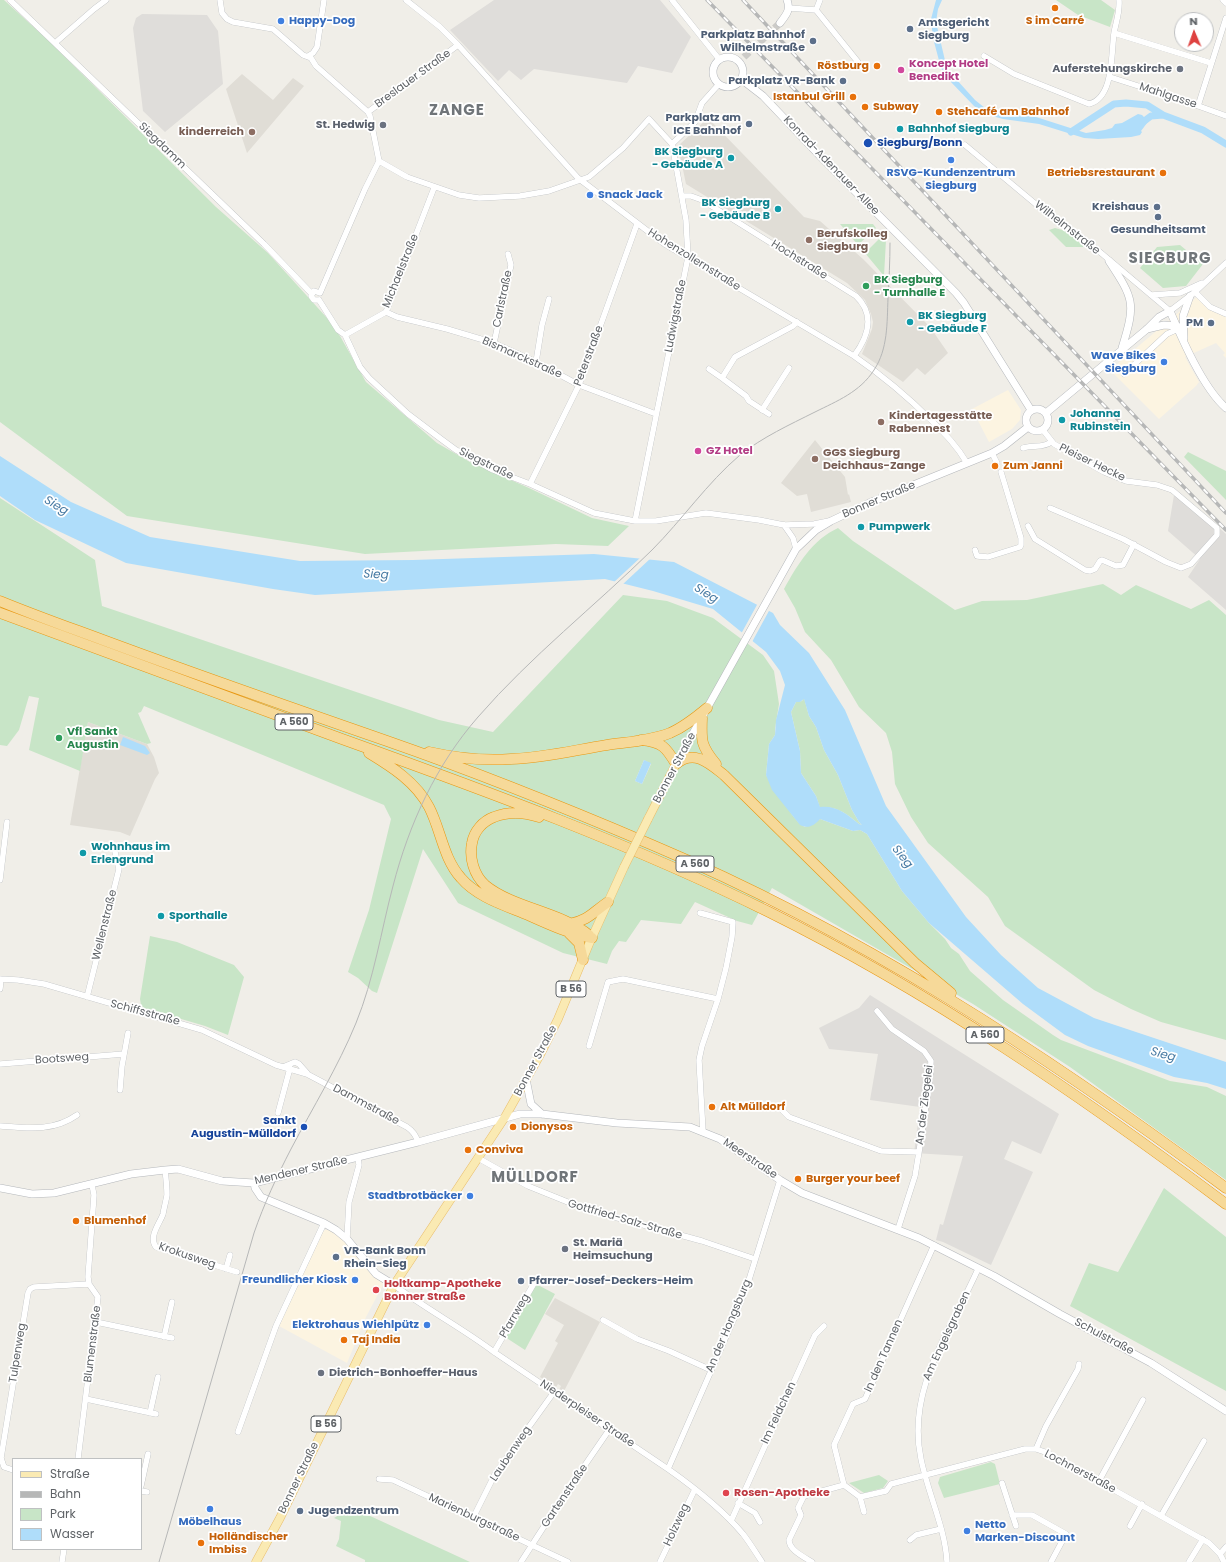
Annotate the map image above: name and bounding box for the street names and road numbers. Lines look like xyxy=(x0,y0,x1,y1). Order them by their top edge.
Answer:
street label: Breslauer Straße xyxy=(372,47,454,111)
street label: Mahlgasse xyxy=(1138,80,1198,112)
street label: Konrad-Adenauer-Allee xyxy=(780,114,882,218)
street label: Siegdamm xyxy=(135,120,189,172)
street label: Wilhelmstraße xyxy=(1032,198,1102,258)
street label: Hohenzollernstraße xyxy=(645,226,743,294)
street label: Michaelstraße xyxy=(380,232,422,310)
street label: Hochstraße xyxy=(768,237,830,283)
street label: Carlstraße xyxy=(490,269,516,329)
street label: Ludwigstraße xyxy=(662,278,690,354)
street label: Peterstraße xyxy=(571,324,607,388)
street label: Bismarckstraße xyxy=(480,334,564,382)
street label: Pleiser Hecke xyxy=(1057,441,1127,485)
street label: Siegstraße xyxy=(457,445,515,483)
street label: Bonner Straße xyxy=(841,479,917,521)
road number: A 560 xyxy=(275,714,313,730)
street label: Bonner Straße xyxy=(651,730,699,806)
road number: A 560 xyxy=(676,856,714,872)
street label: Wellenstraße xyxy=(90,888,120,962)
road number: B 56 xyxy=(556,981,586,997)
street label: Schiffsstraße xyxy=(109,997,181,1029)
street label: Bonner Straße xyxy=(512,1023,560,1099)
road number: A 560 xyxy=(966,1027,1004,1043)
street label: Bootsweg xyxy=(35,1051,89,1067)
street label: An der Ziegelei xyxy=(914,1064,936,1146)
street label: Dammstraße xyxy=(330,1082,402,1128)
street label: Meerstraße xyxy=(720,1136,780,1182)
street label: Mendener Straße xyxy=(253,1154,349,1188)
street label: Gottfried-Salz-Straße xyxy=(566,1197,684,1243)
street label: Krokusweg xyxy=(157,1240,217,1272)
street label: An der Hongsburg xyxy=(703,1278,755,1374)
street label: Am Engelsgraben xyxy=(920,1289,974,1383)
street label: Pfarrweg xyxy=(497,1292,533,1340)
street label: Blumenstraße xyxy=(82,1305,104,1383)
street label: Schulstraße xyxy=(1072,1316,1136,1358)
street label: In den Tannen xyxy=(862,1318,906,1394)
street label: Tulpenweg xyxy=(7,1322,29,1384)
street label: Niederpleiser Straße xyxy=(537,1377,637,1451)
street label: Im Feldchen xyxy=(759,1380,799,1446)
road number: B 56 xyxy=(311,1416,341,1432)
street label: Laubenweg xyxy=(488,1424,534,1484)
street label: Bonner Straße xyxy=(276,1440,322,1516)
street label: Lochnerstraße xyxy=(1042,1448,1118,1496)
street label: Gartenstraße xyxy=(539,1462,591,1530)
street label: Marienburgstraße xyxy=(426,1491,522,1545)
street label: Holzweg xyxy=(661,1502,693,1548)

